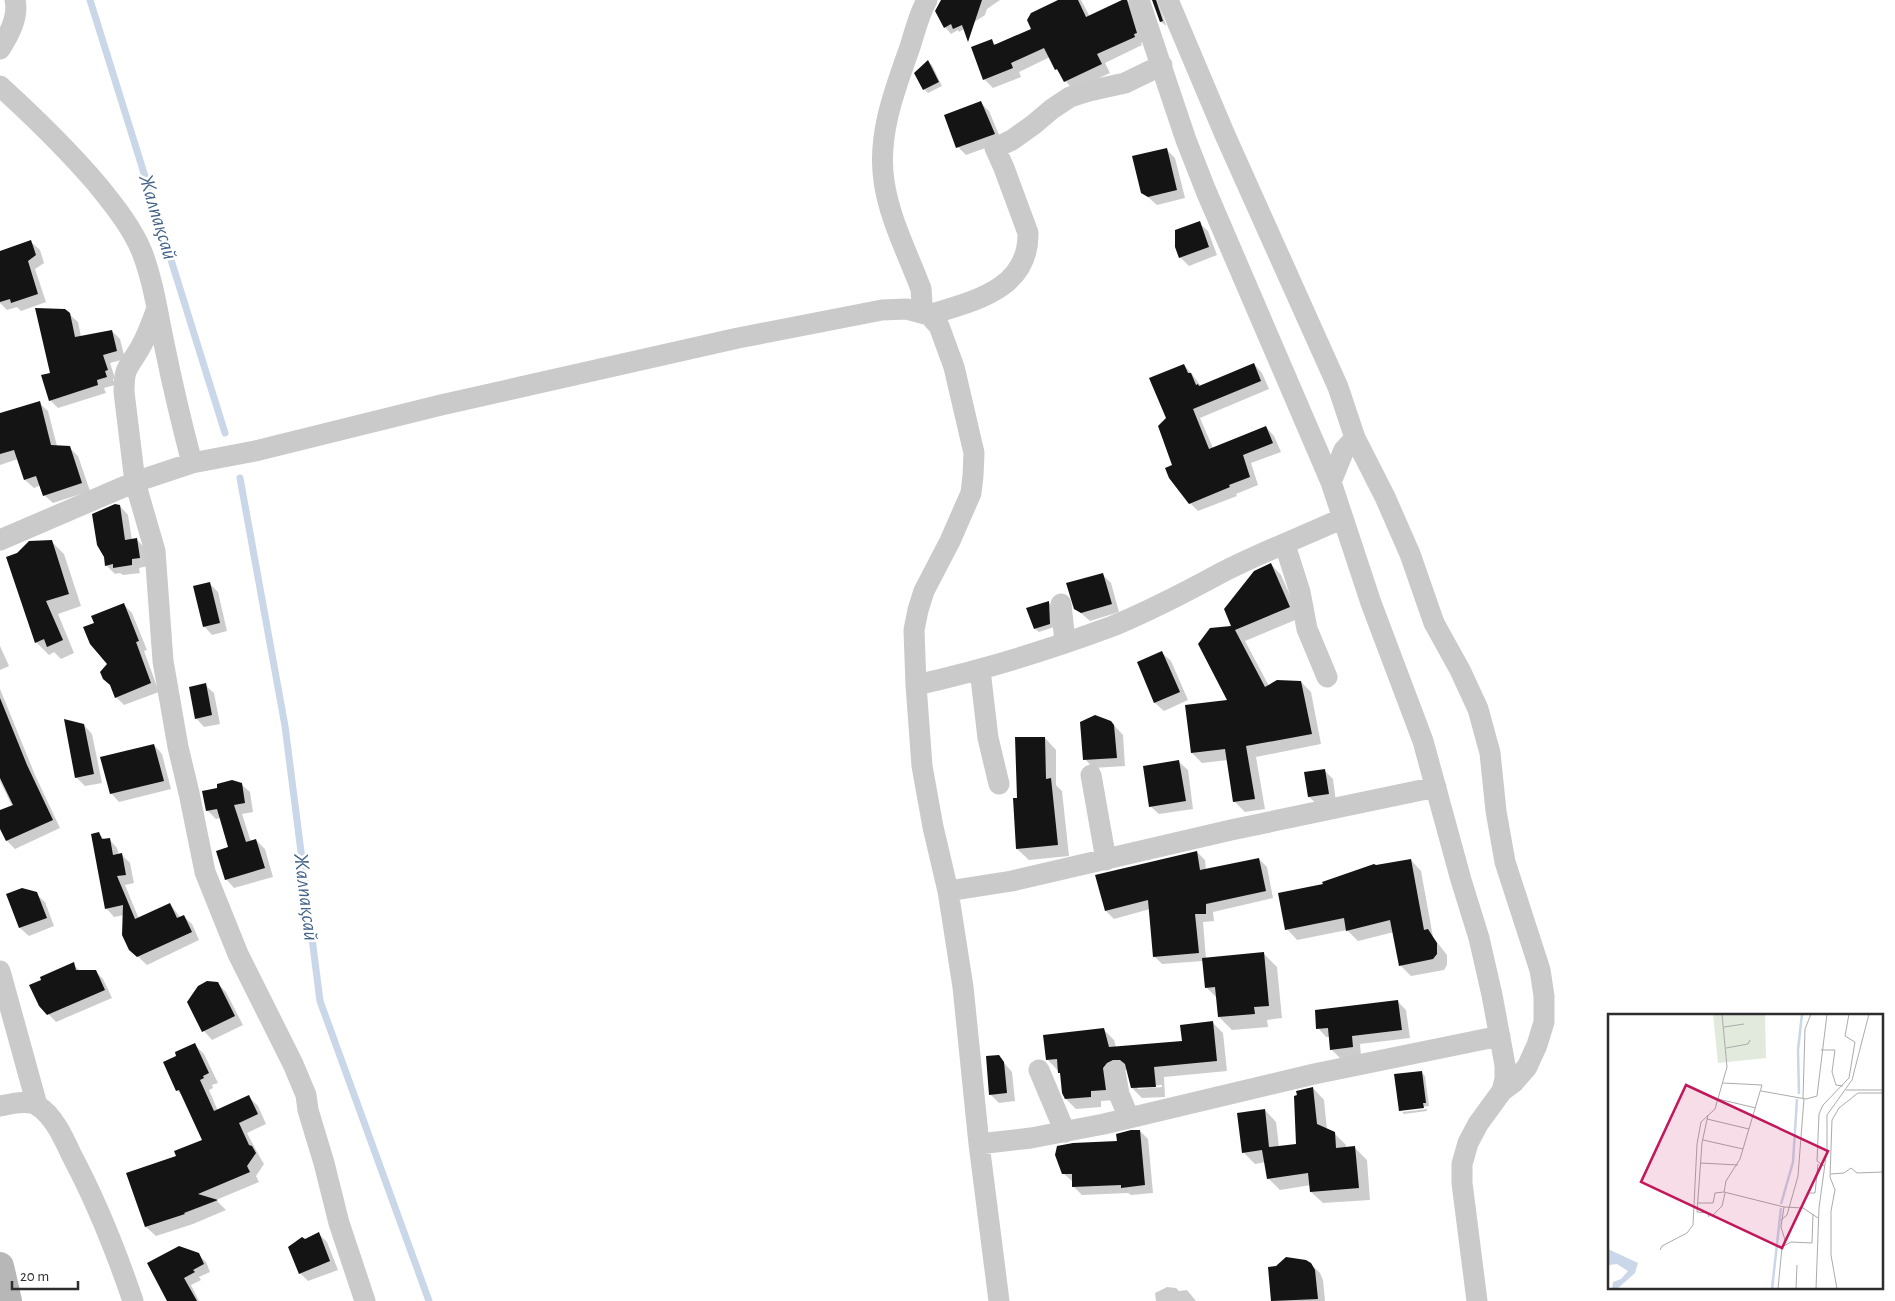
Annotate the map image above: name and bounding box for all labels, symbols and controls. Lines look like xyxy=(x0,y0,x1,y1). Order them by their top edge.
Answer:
water label: Жалпақсай xyxy=(135,172,181,262)
water label: Жалпақсай xyxy=(290,852,322,942)
inset map xyxy=(1608,1014,1882,1288)
scale bar xyxy=(12,1258,79,1290)
text: 20 m xyxy=(20,1269,49,1284)

